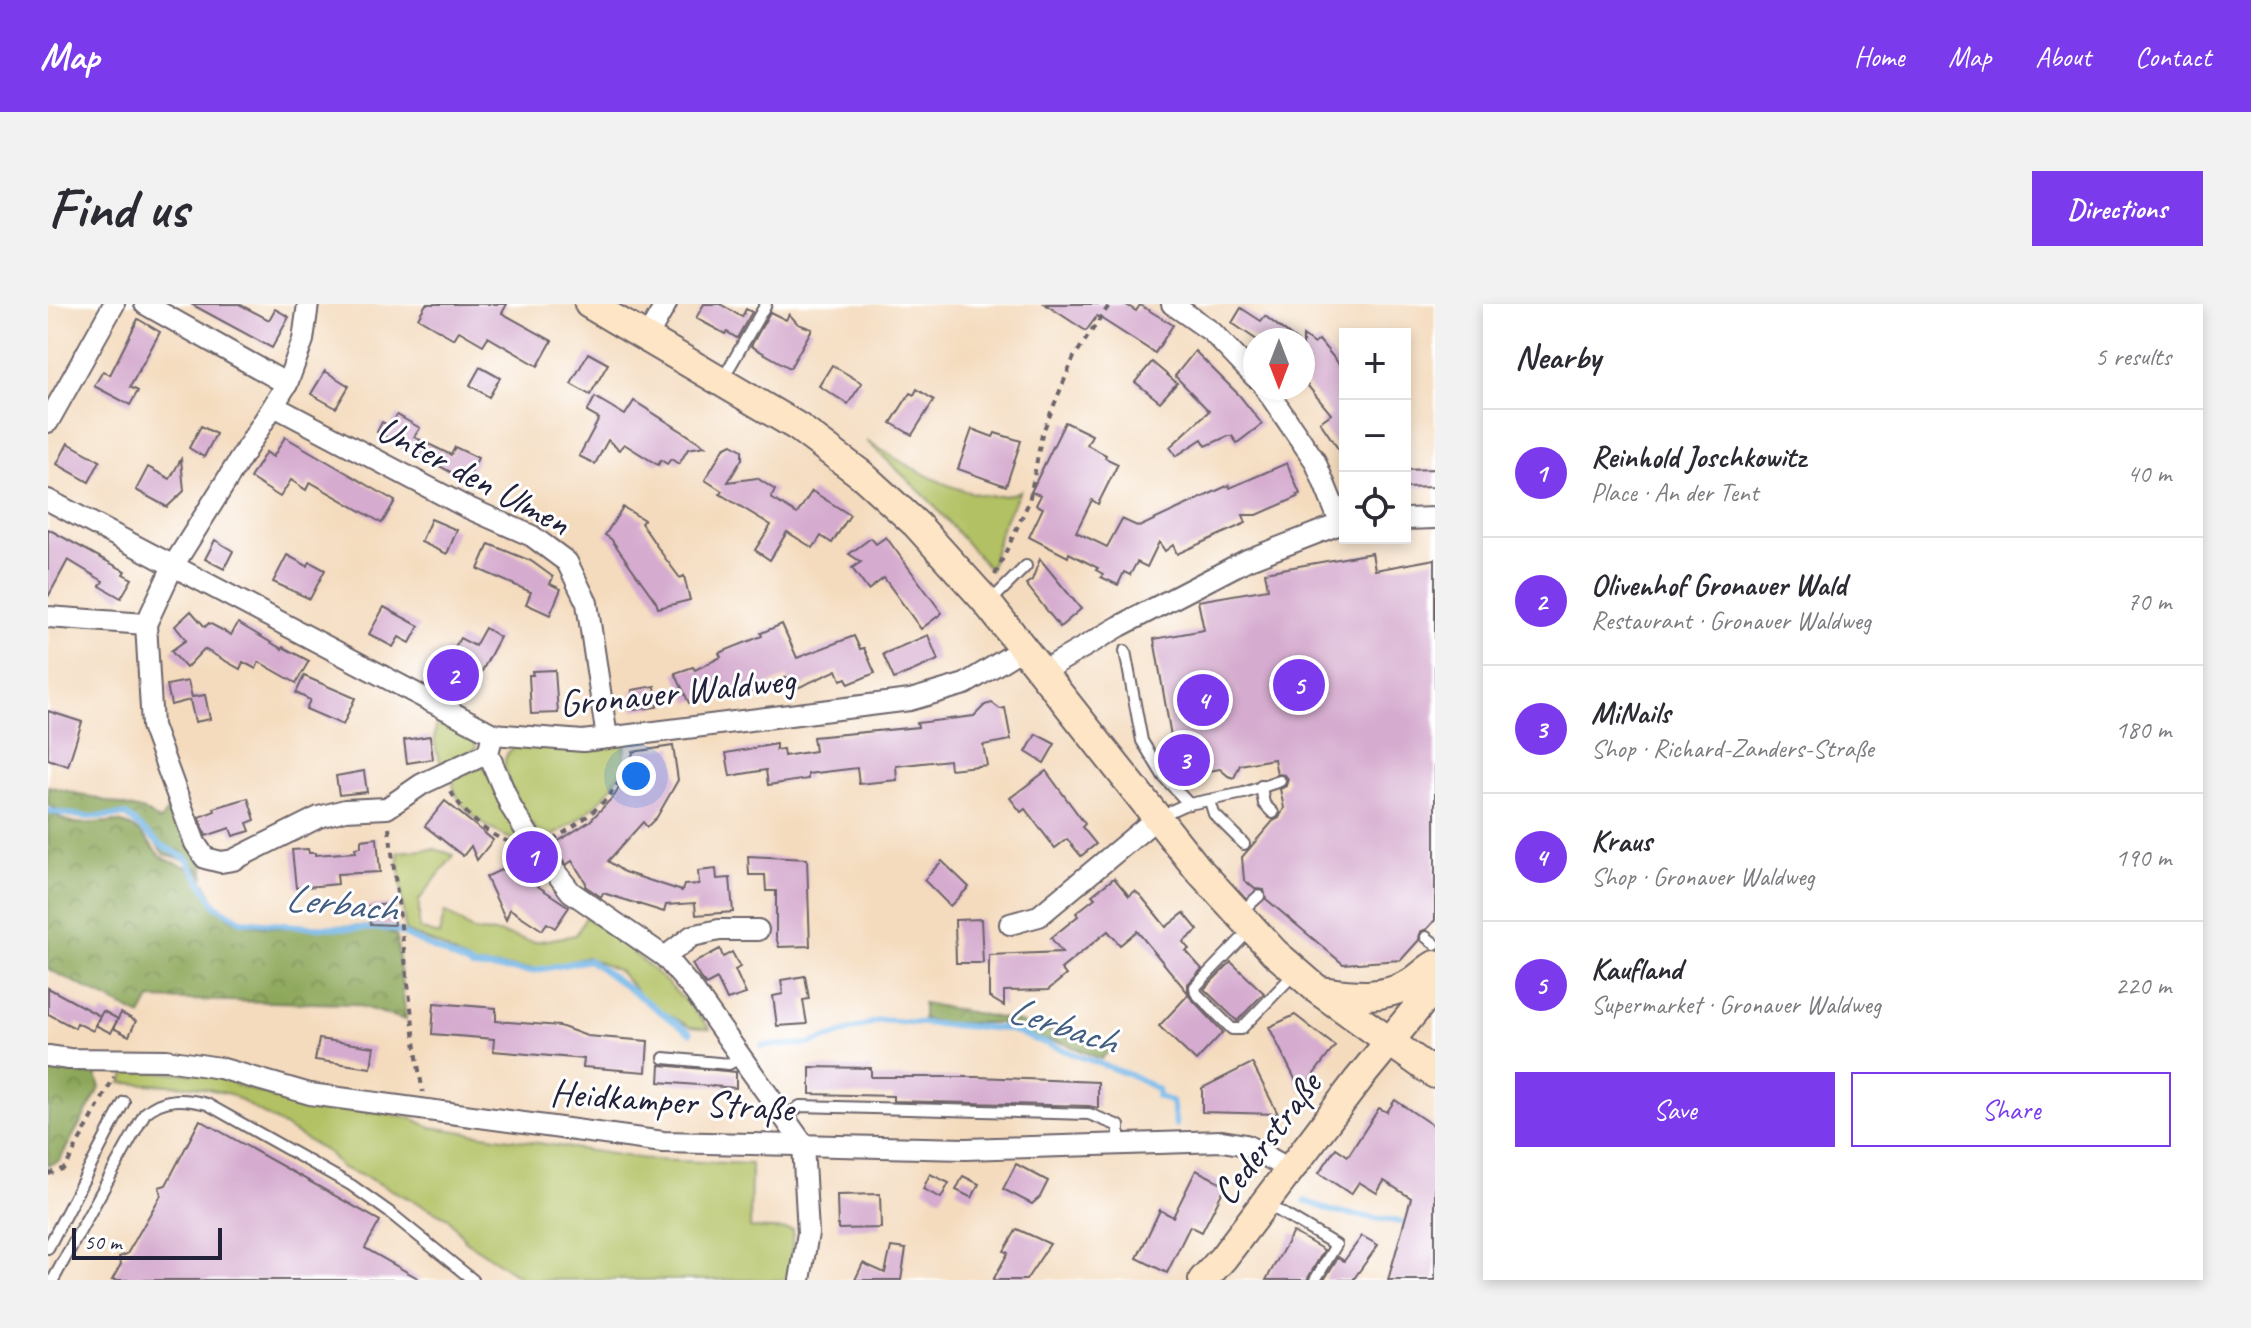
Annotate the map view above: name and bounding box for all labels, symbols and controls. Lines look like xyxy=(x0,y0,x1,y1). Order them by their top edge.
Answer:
text: Map xyxy=(40,33,99,80)
text: Home xyxy=(1854,39,1904,74)
text: Map xyxy=(1948,39,1991,74)
text: About xyxy=(2035,39,2091,74)
text: Contact xyxy=(2135,39,2211,74)
button: Directions xyxy=(2032,171,2203,246)
text: Find us xyxy=(48,173,188,244)
north arrow xyxy=(1243,328,1315,400)
map controls xyxy=(1339,328,1411,544)
button: + xyxy=(1339,328,1411,400)
text: Nearby xyxy=(1515,335,1601,378)
text: 5 results xyxy=(2095,340,2171,373)
button: − xyxy=(1339,400,1411,472)
street label: Unter den Ulmen xyxy=(369,405,579,546)
text: Reinhold Joschkowitz xyxy=(1591,438,1805,476)
text: 1 xyxy=(1535,457,1547,490)
text: 40 m xyxy=(2127,457,2171,490)
button: locate xyxy=(1339,472,1411,544)
text: Place · An der Tent xyxy=(1591,476,1758,509)
text: Olivenhof Gronauer Wald xyxy=(1591,566,1846,604)
text: 2 xyxy=(1535,585,1547,618)
text: 70 m xyxy=(2127,585,2171,618)
text: Restaurant · Gronauer Waldweg xyxy=(1591,604,1871,637)
pin: 2 xyxy=(427,645,479,705)
pin: 5 xyxy=(1273,655,1325,715)
street label: Gronauer Waldweg xyxy=(557,656,799,727)
pin: 4 xyxy=(1177,670,1229,730)
text: MiNails xyxy=(1591,694,1670,732)
text: 3 xyxy=(1535,713,1547,746)
text: 180 m xyxy=(2115,713,2171,746)
pin: 3 xyxy=(1158,730,1210,790)
text: Shop · Richard-Zanders-Straße xyxy=(1591,732,1874,765)
your location xyxy=(616,756,656,796)
text: Kraus xyxy=(1591,822,1652,860)
pin: 1 xyxy=(506,827,558,887)
text: 4 xyxy=(1535,841,1547,874)
text: 190 m xyxy=(2115,841,2171,874)
text: Shop · Gronauer Waldweg xyxy=(1591,860,1815,893)
water label: Lerbach xyxy=(283,872,402,934)
text: Kaufland xyxy=(1591,950,1682,988)
text: 5 xyxy=(1535,969,1547,1002)
text: 220 m xyxy=(2115,969,2171,1002)
water label: Lerbach xyxy=(1002,984,1127,1067)
text: Supermarket · Gronauer Waldweg xyxy=(1591,988,1881,1021)
street label: Cederstraße xyxy=(1201,1061,1333,1214)
street label: Heidkamper Straße xyxy=(549,1069,798,1133)
button: Save xyxy=(1515,1072,1835,1147)
button: Share xyxy=(1851,1072,2171,1147)
scale bar xyxy=(72,1224,222,1260)
text: 50 m xyxy=(84,1228,121,1256)

